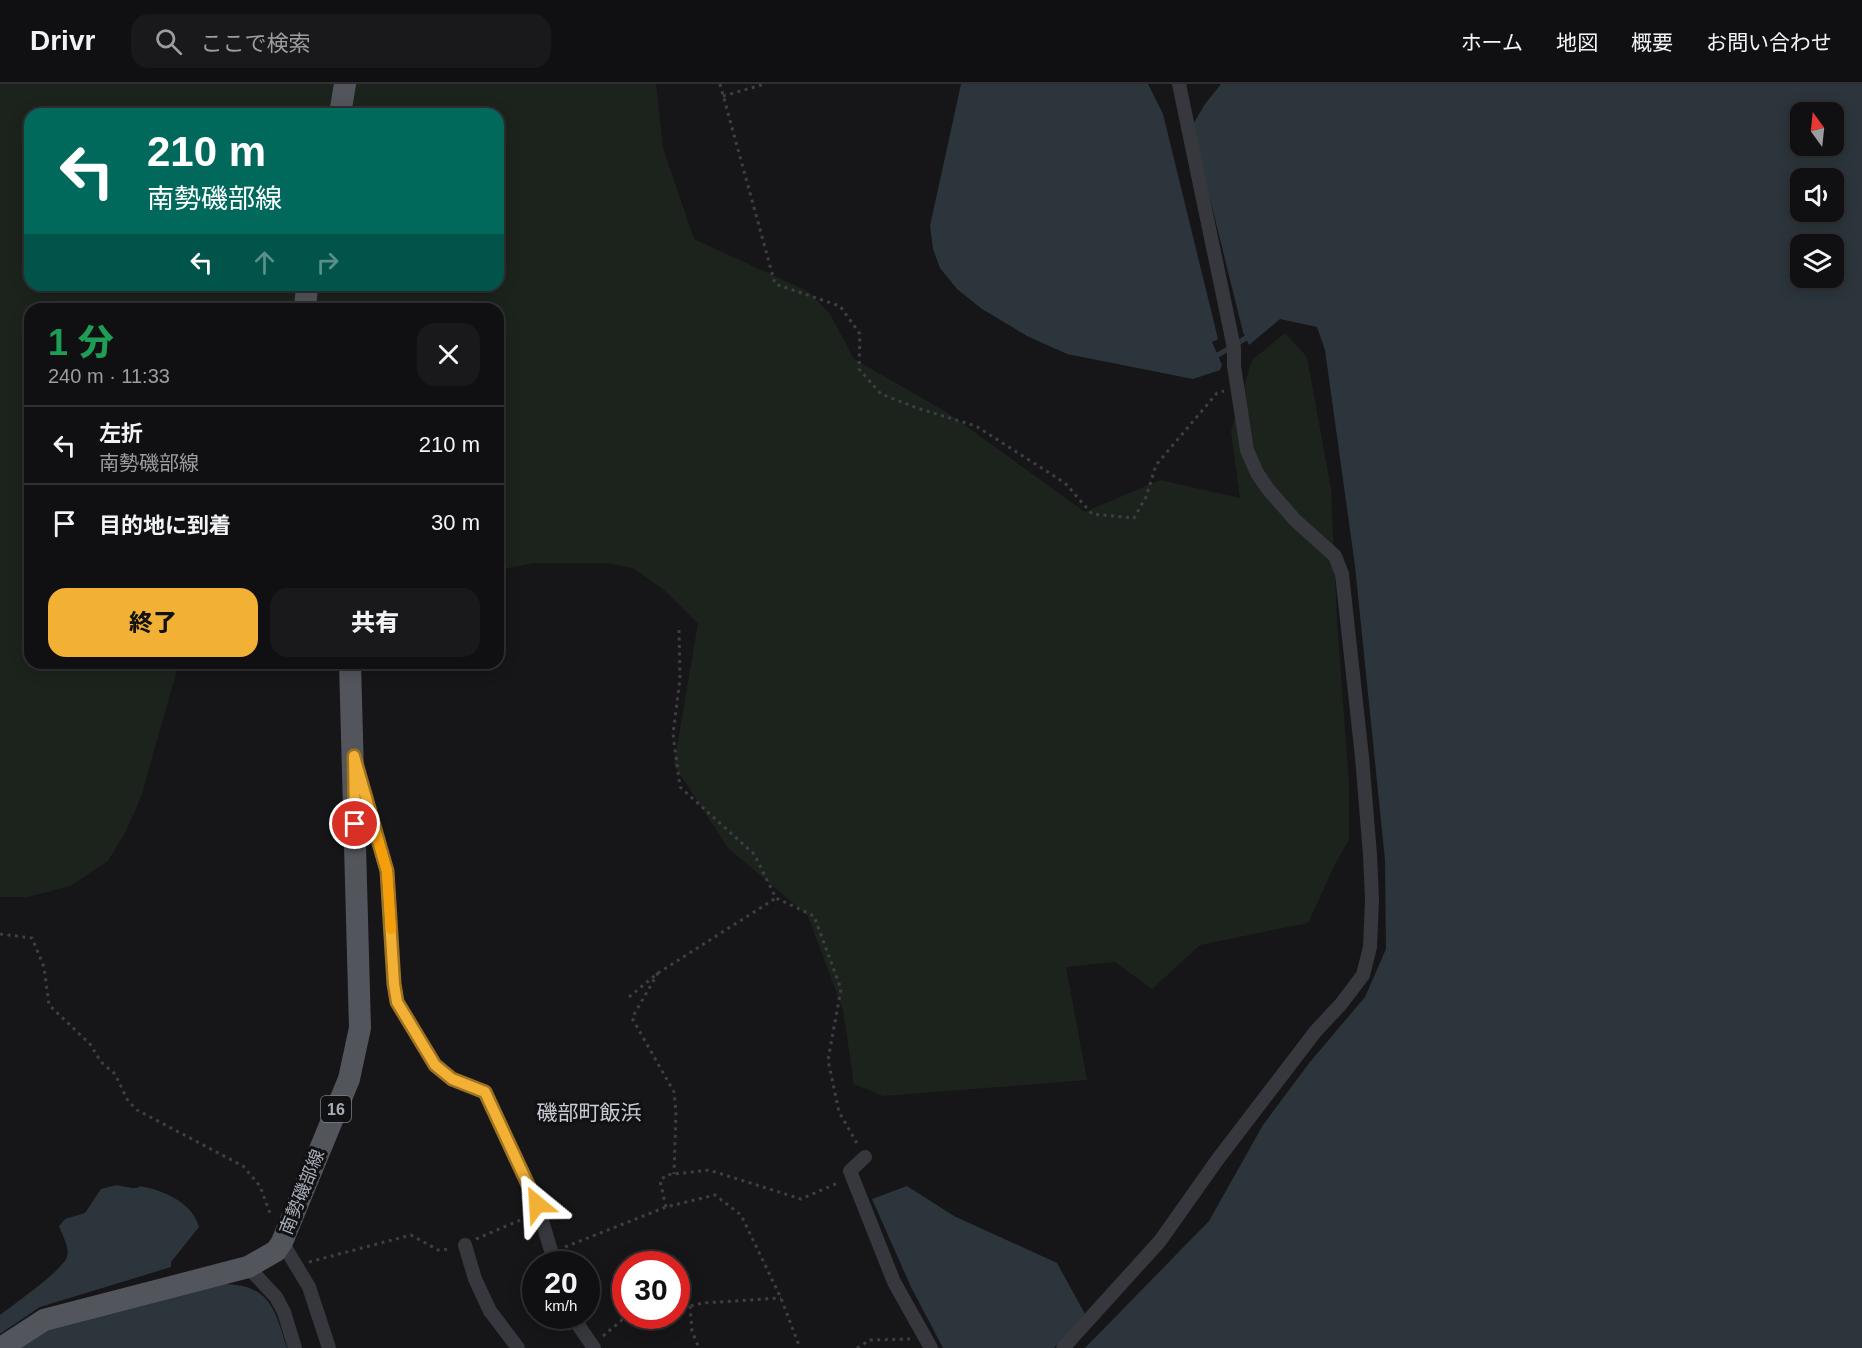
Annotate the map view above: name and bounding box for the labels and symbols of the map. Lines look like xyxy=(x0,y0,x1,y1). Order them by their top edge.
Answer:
north arrow xyxy=(1790,102,1844,156)
pin xyxy=(329,798,380,849)
road number: 16 xyxy=(321,1096,351,1122)
district label: 磯部町飯浜 xyxy=(537,1101,642,1124)
street label: 南勢磯部線 xyxy=(276,1147,328,1237)
position arrow xyxy=(505,1172,569,1236)
speed limit sign: 30 xyxy=(612,1251,690,1329)

